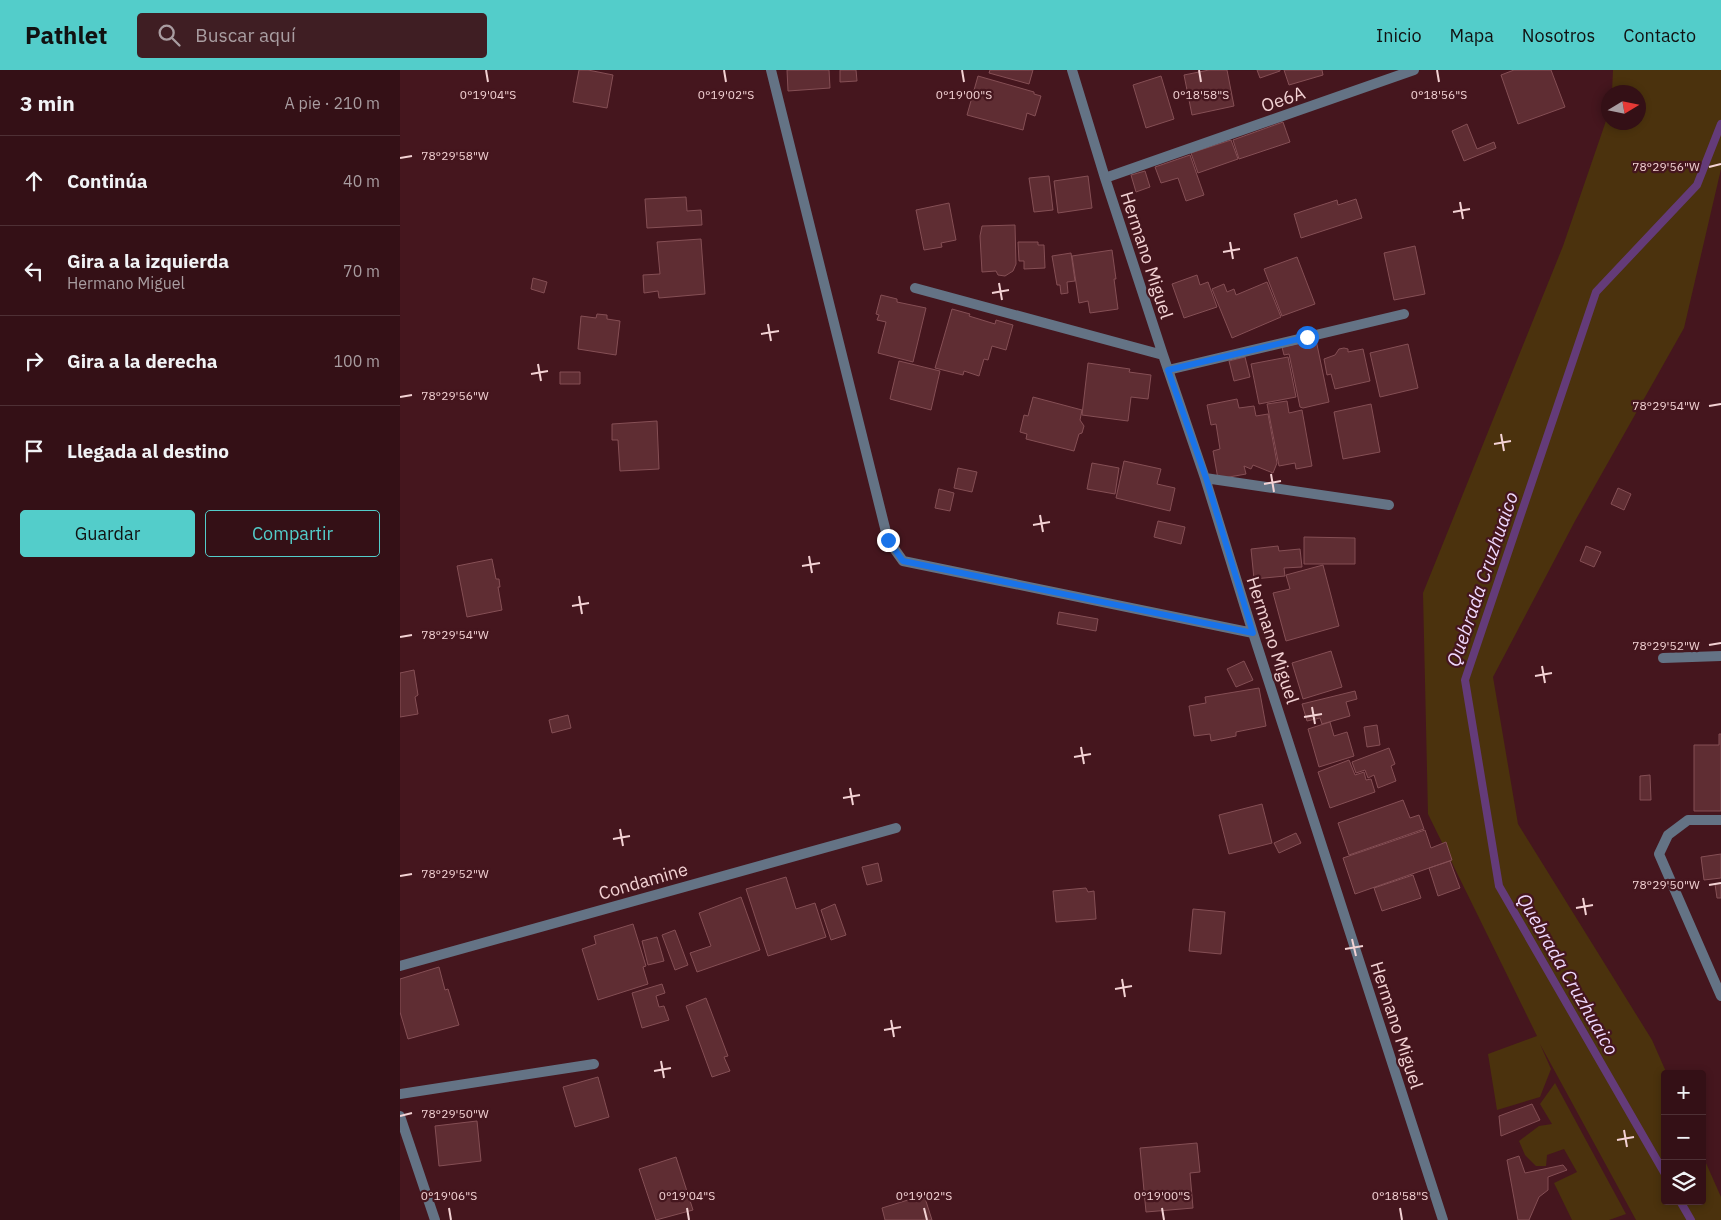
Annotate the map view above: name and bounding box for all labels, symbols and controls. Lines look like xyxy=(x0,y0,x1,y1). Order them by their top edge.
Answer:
search box xyxy=(137,13,487,58)
text: Pathlet xyxy=(25,19,107,51)
icon: search xyxy=(155,21,183,49)
text: Buscar aquí xyxy=(195,23,296,47)
text: Inicio xyxy=(1376,24,1422,47)
text: Mapa xyxy=(1450,24,1494,47)
text: Nosotros xyxy=(1522,24,1595,47)
text: Contacto xyxy=(1623,24,1696,47)
street label: Oe6A xyxy=(1258,81,1308,117)
north arrow xyxy=(1601,85,1646,130)
text: 0°19'04"S xyxy=(460,87,516,102)
text: 0°19'02"S xyxy=(698,87,754,102)
text: 0°19'00"S xyxy=(936,87,992,102)
text: 0°18'58"S xyxy=(1173,87,1229,102)
text: 0°18'56"S xyxy=(1411,87,1467,102)
text: 3 min xyxy=(20,89,75,117)
text: A pie · 210 m xyxy=(285,93,380,113)
text: 78°29'58"W xyxy=(421,148,489,163)
text: 78°29'56"W xyxy=(1632,159,1700,174)
icon: ahead xyxy=(20,167,48,195)
text: Continúa xyxy=(67,169,148,193)
text: 40 m xyxy=(343,171,380,191)
street label: Hermano Miguel xyxy=(1116,188,1178,322)
text: Gira a la izquierda xyxy=(67,249,229,273)
icon: left xyxy=(20,257,48,285)
text: 70 m xyxy=(343,261,380,281)
text: Hermano Miguel xyxy=(67,273,185,293)
route start xyxy=(1296,326,1319,349)
icon: right xyxy=(20,347,48,375)
text: Gira a la derecha xyxy=(67,349,218,373)
text: 100 m xyxy=(333,351,380,371)
text: 78°29'56"W xyxy=(421,388,489,403)
text: 78°29'54"W xyxy=(1632,398,1700,413)
icon: arrive xyxy=(20,437,48,465)
text: Llegada al destino xyxy=(67,439,229,463)
water label: Quebrada Cruzhuaico xyxy=(1441,488,1523,670)
button: Guardar xyxy=(20,510,195,557)
button: Compartir xyxy=(205,510,380,557)
route end xyxy=(877,529,900,552)
street label: Hermano Miguel xyxy=(1242,573,1304,707)
text: 78°29'54"W xyxy=(421,627,489,642)
text: 78°29'52"W xyxy=(1632,638,1700,653)
street label: Condamine xyxy=(596,857,690,905)
text: 78°29'52"W xyxy=(421,866,489,881)
text: 78°29'50"W xyxy=(1632,877,1700,892)
water label: Quebrada Cruzhuaico xyxy=(1512,889,1624,1059)
street label: Hermano Miguel xyxy=(1366,958,1428,1092)
map controls xyxy=(1661,1070,1706,1205)
button: + xyxy=(1661,1070,1706,1115)
text: 78°29'50"W xyxy=(421,1106,489,1121)
button: − xyxy=(1661,1115,1706,1160)
button: layers xyxy=(1661,1160,1706,1205)
text: 0°19'06"S xyxy=(421,1188,477,1203)
text: 0°19'04"S xyxy=(659,1188,715,1203)
text: 0°19'02"S xyxy=(896,1188,952,1203)
text: 0°19'00"S xyxy=(1134,1188,1190,1203)
text: 0°18'58"S xyxy=(1372,1188,1428,1203)

